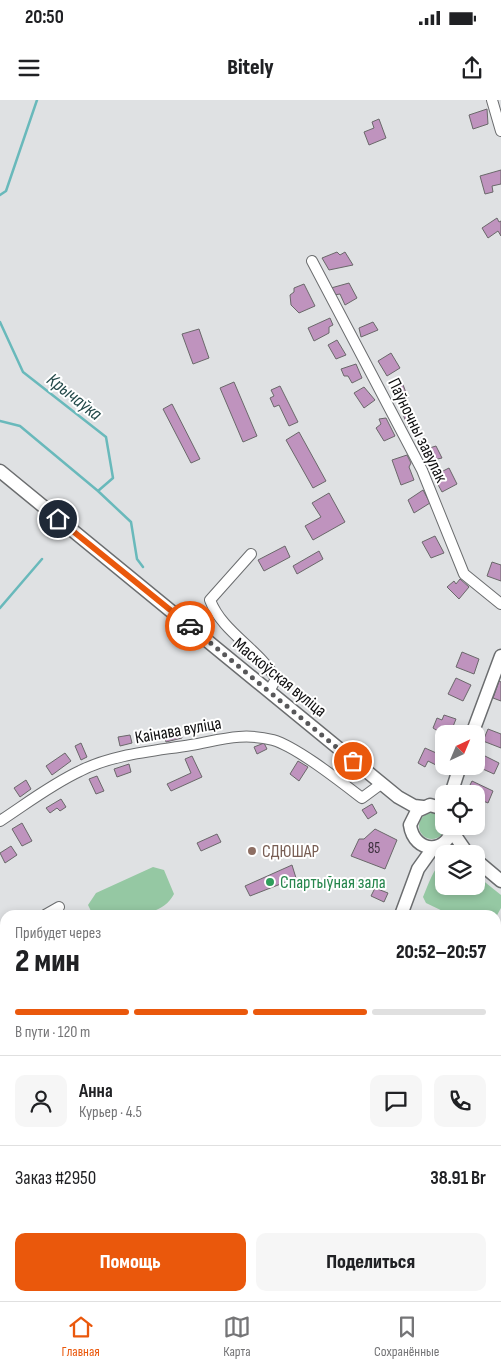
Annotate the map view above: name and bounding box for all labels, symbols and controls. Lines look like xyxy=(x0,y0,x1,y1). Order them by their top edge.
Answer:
text: 20:50 xyxy=(25,6,64,29)
icon: menu xyxy=(15,54,43,82)
text: Bitely xyxy=(227,54,274,81)
icon: share xyxy=(458,54,486,82)
water label: Крычаўка xyxy=(42,369,106,426)
street label: Паўночны завулак xyxy=(383,375,452,486)
pin xyxy=(37,498,79,540)
icon: home xyxy=(44,505,72,533)
courier xyxy=(165,601,215,651)
icon: car xyxy=(176,612,204,640)
street label: Маскоўская вуліца xyxy=(229,633,331,722)
street label: Каінава вуліца xyxy=(133,713,223,748)
north arrow xyxy=(435,725,485,775)
map controls xyxy=(435,725,485,895)
pin xyxy=(332,740,374,782)
icon: bag xyxy=(339,747,367,775)
button: locate xyxy=(435,785,485,835)
house number: 85 xyxy=(368,839,380,858)
place label: СДЮШАР xyxy=(262,841,319,862)
marker: СДЮШАР xyxy=(246,845,258,857)
button: layers xyxy=(435,845,485,895)
place label: Спартыўная зала xyxy=(280,872,386,893)
marker: Спартыўная зала xyxy=(264,876,276,888)
text: Прибудет через xyxy=(15,924,101,943)
text: 20:52–20:57 xyxy=(396,941,486,964)
text: 2 мин xyxy=(15,942,80,981)
text: В пути · 120 m xyxy=(15,1023,90,1042)
button: person xyxy=(15,1075,67,1127)
button: chat xyxy=(370,1075,422,1127)
button: phone xyxy=(434,1075,486,1127)
text: Анна xyxy=(79,1080,113,1103)
text: Курьер · 4.5 xyxy=(79,1103,142,1122)
text: Заказ #2950 xyxy=(15,1167,96,1190)
text: 38.91 Br xyxy=(430,1167,486,1190)
button: Помощь xyxy=(15,1233,246,1291)
button: Поделиться xyxy=(256,1233,486,1291)
tab: Главная xyxy=(62,1313,100,1360)
tab: Карта xyxy=(223,1313,251,1360)
tab: Сохранённые xyxy=(374,1313,439,1360)

